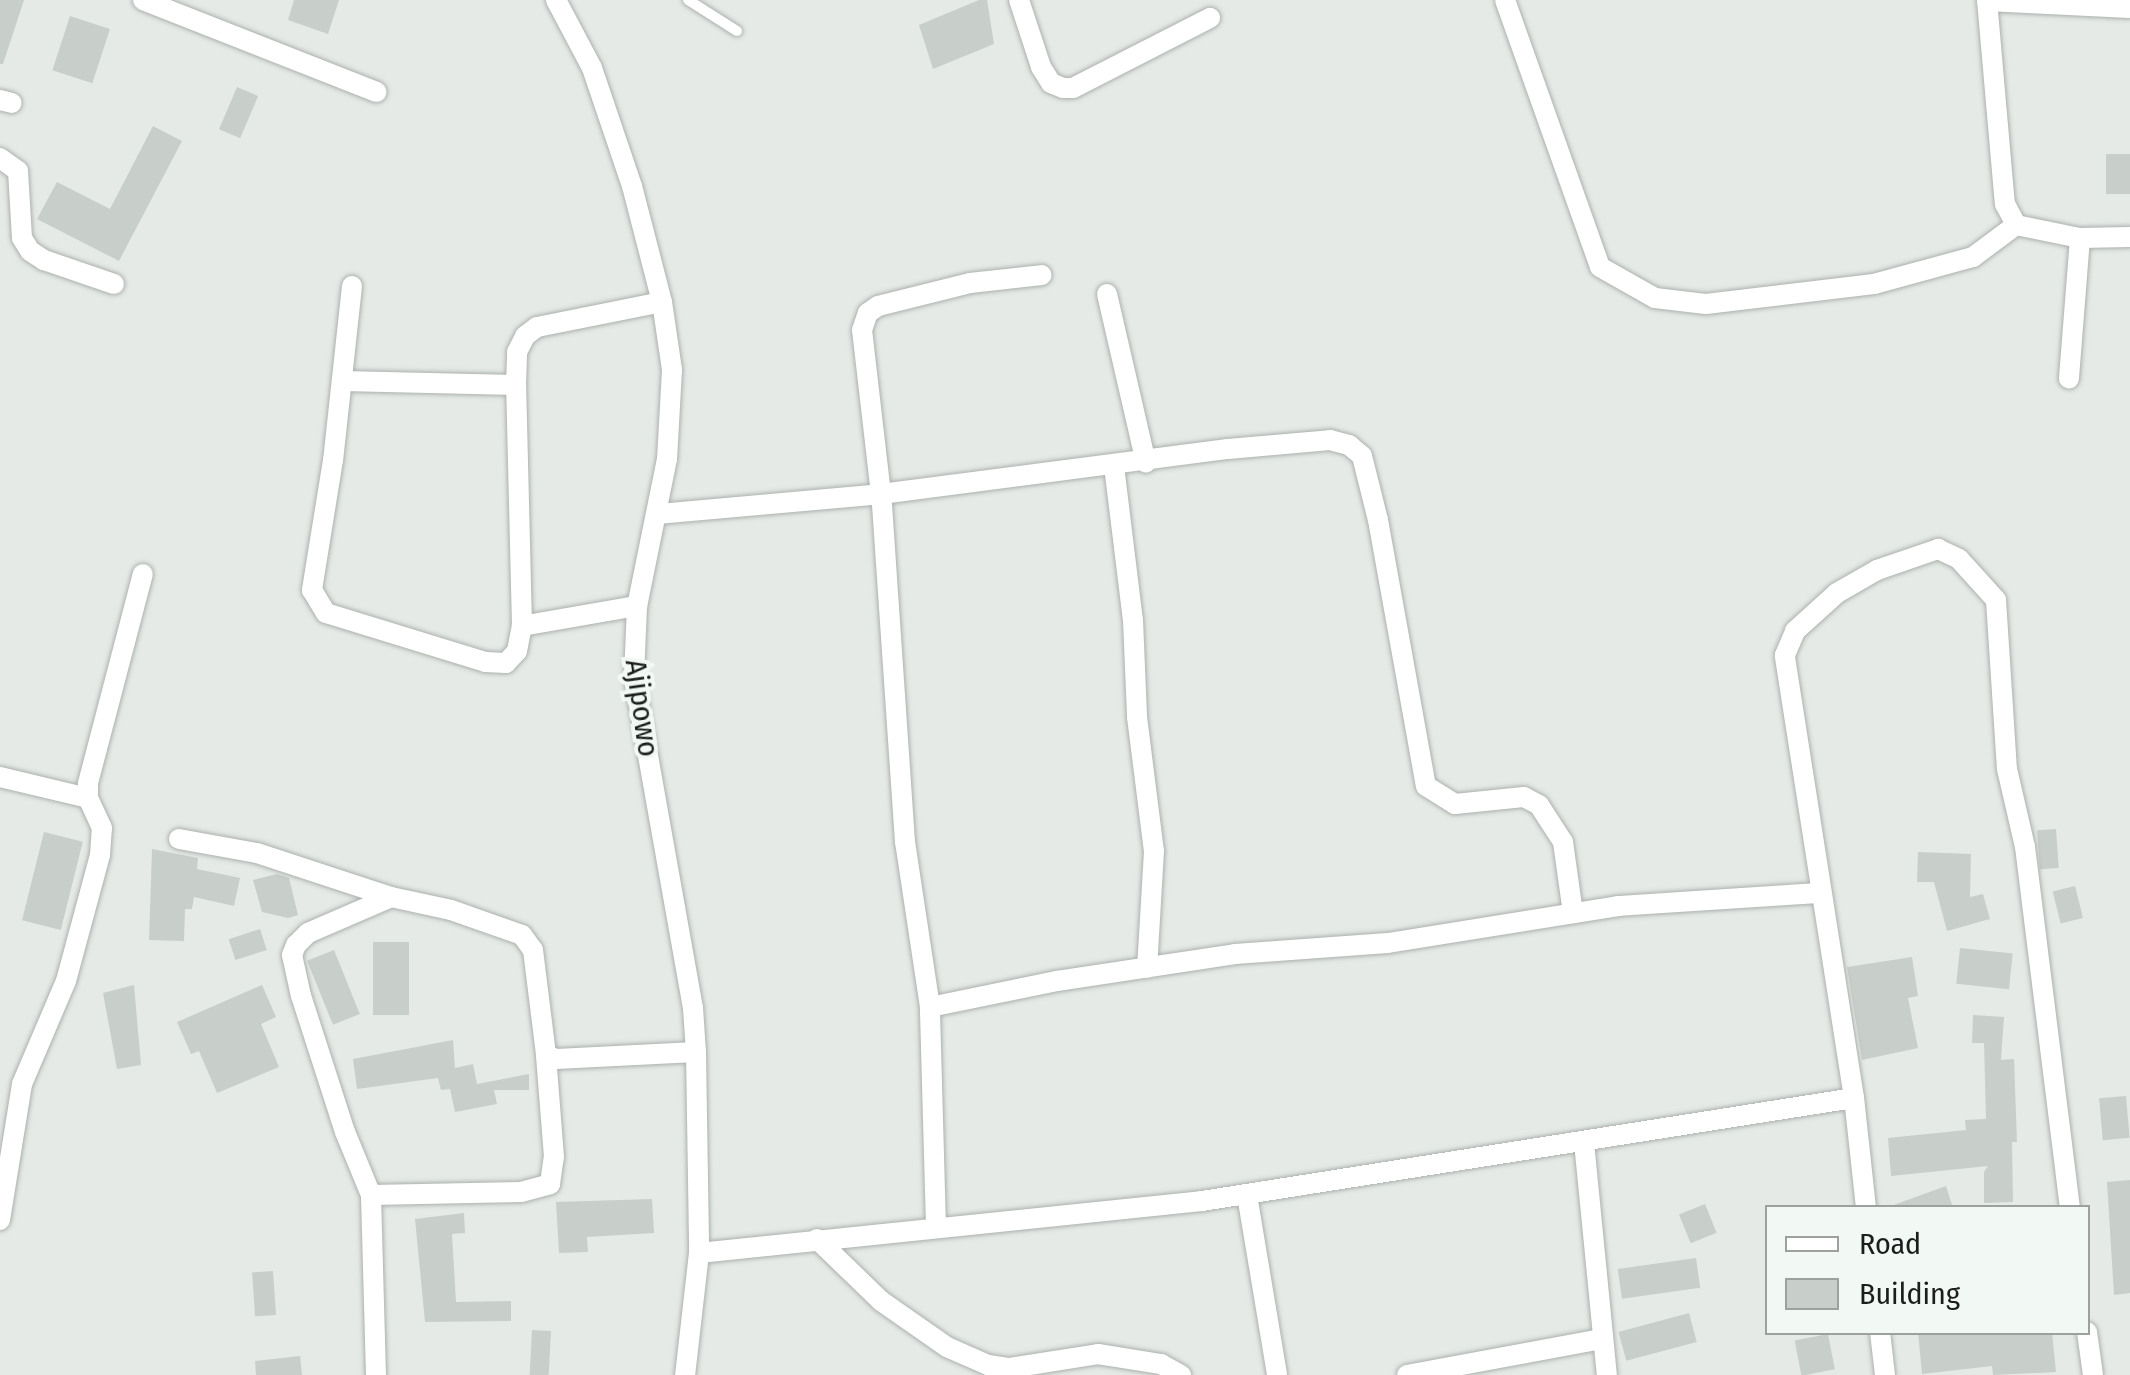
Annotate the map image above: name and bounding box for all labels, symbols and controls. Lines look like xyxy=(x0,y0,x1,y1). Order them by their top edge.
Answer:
street label: Ajipowo xyxy=(617,657,667,759)
legend xyxy=(1765,1205,2090,1335)
text: Road xyxy=(1859,1226,1921,1262)
text: Building xyxy=(1859,1276,1960,1312)

